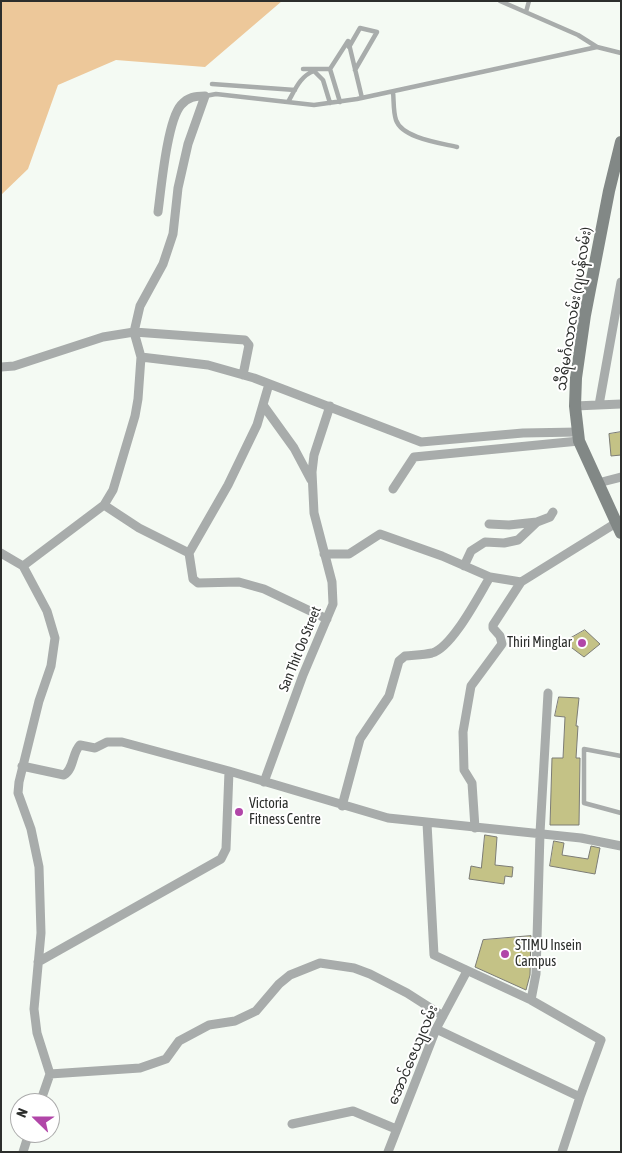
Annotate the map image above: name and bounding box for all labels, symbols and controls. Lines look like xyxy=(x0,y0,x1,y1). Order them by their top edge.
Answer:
street label: သီရိမင်္ဂလာလမ်း (ဂျပန်လမ်း) xyxy=(553,226,595,392)
street label: San Thit Oo Street xyxy=(275,604,325,694)
place label: Thiri Minglar xyxy=(507,635,572,651)
marker: Thiri Minglar xyxy=(576,637,588,649)
place label: Victoria Fitness Centre xyxy=(249,796,321,829)
marker: Victoria Fitness Centre xyxy=(233,806,245,818)
place label: STIMU Insein Campus xyxy=(515,938,582,970)
marker: STIMU Insein Campus xyxy=(499,948,511,960)
street label: အောင်ဇေယျလမ်း xyxy=(384,1003,442,1107)
north arrow xyxy=(10,1093,60,1143)
text: N xyxy=(13,1106,31,1120)

